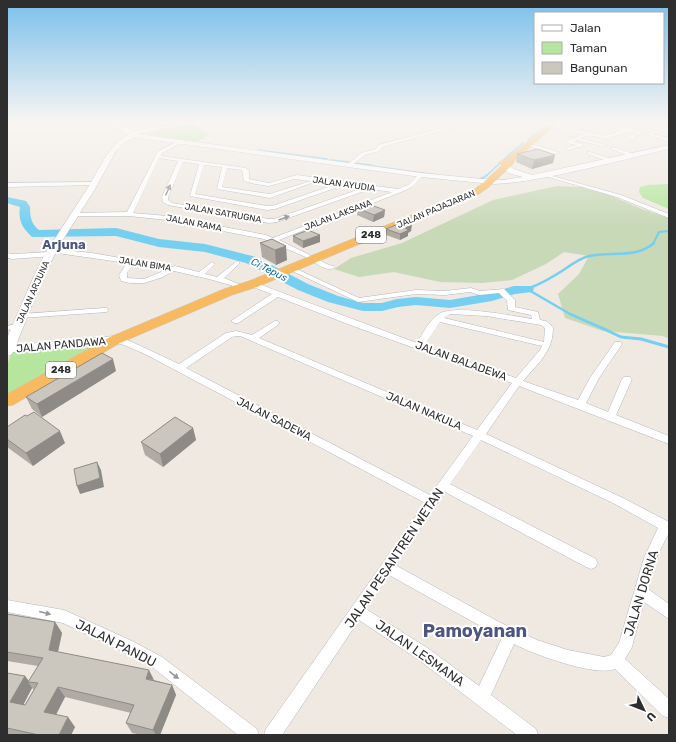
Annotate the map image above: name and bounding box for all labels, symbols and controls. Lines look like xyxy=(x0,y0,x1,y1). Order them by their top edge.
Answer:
legend xyxy=(534,12,664,84)
text: Jalan xyxy=(570,21,601,35)
text: Taman xyxy=(570,41,607,55)
text: Bangunan xyxy=(570,61,627,75)
street label: JALAN AYUDIA xyxy=(312,175,376,193)
one-way arrow xyxy=(165,184,171,195)
street label: JALAN PAJAJARAN xyxy=(395,188,477,230)
street label: JALAN LAKSANA xyxy=(303,198,373,232)
street label: JALAN SATRUGNA xyxy=(184,201,262,225)
street label: JALAN RAMA xyxy=(165,213,223,233)
one-way arrow xyxy=(278,215,290,221)
road number: 248 xyxy=(356,227,386,243)
district label: Arjuna xyxy=(42,237,86,252)
street label: JALAN BIMA xyxy=(118,255,172,273)
water label: Ci Tepus xyxy=(249,256,289,284)
street label: JALAN ARJUNA xyxy=(15,259,51,325)
street label: JALAN PANDAWA xyxy=(16,335,107,355)
street label: JALAN BALADEWA xyxy=(413,338,509,384)
road number: 248 xyxy=(46,362,76,378)
street label: JALAN NAKULA xyxy=(384,389,464,433)
street label: JALAN SADEWA xyxy=(234,395,314,444)
street label: JALAN PESANTREN WETAN xyxy=(342,485,446,631)
street label: JALAN DORNA xyxy=(621,548,661,638)
one-way arrow xyxy=(39,610,52,616)
street label: JALAN PANDU xyxy=(73,616,159,670)
street label: JALAN LESMANA xyxy=(373,617,468,689)
district label: Pamoyanan xyxy=(423,620,527,642)
one-way arrow xyxy=(168,671,179,680)
north arrow xyxy=(624,690,664,730)
text: U xyxy=(643,709,658,724)

